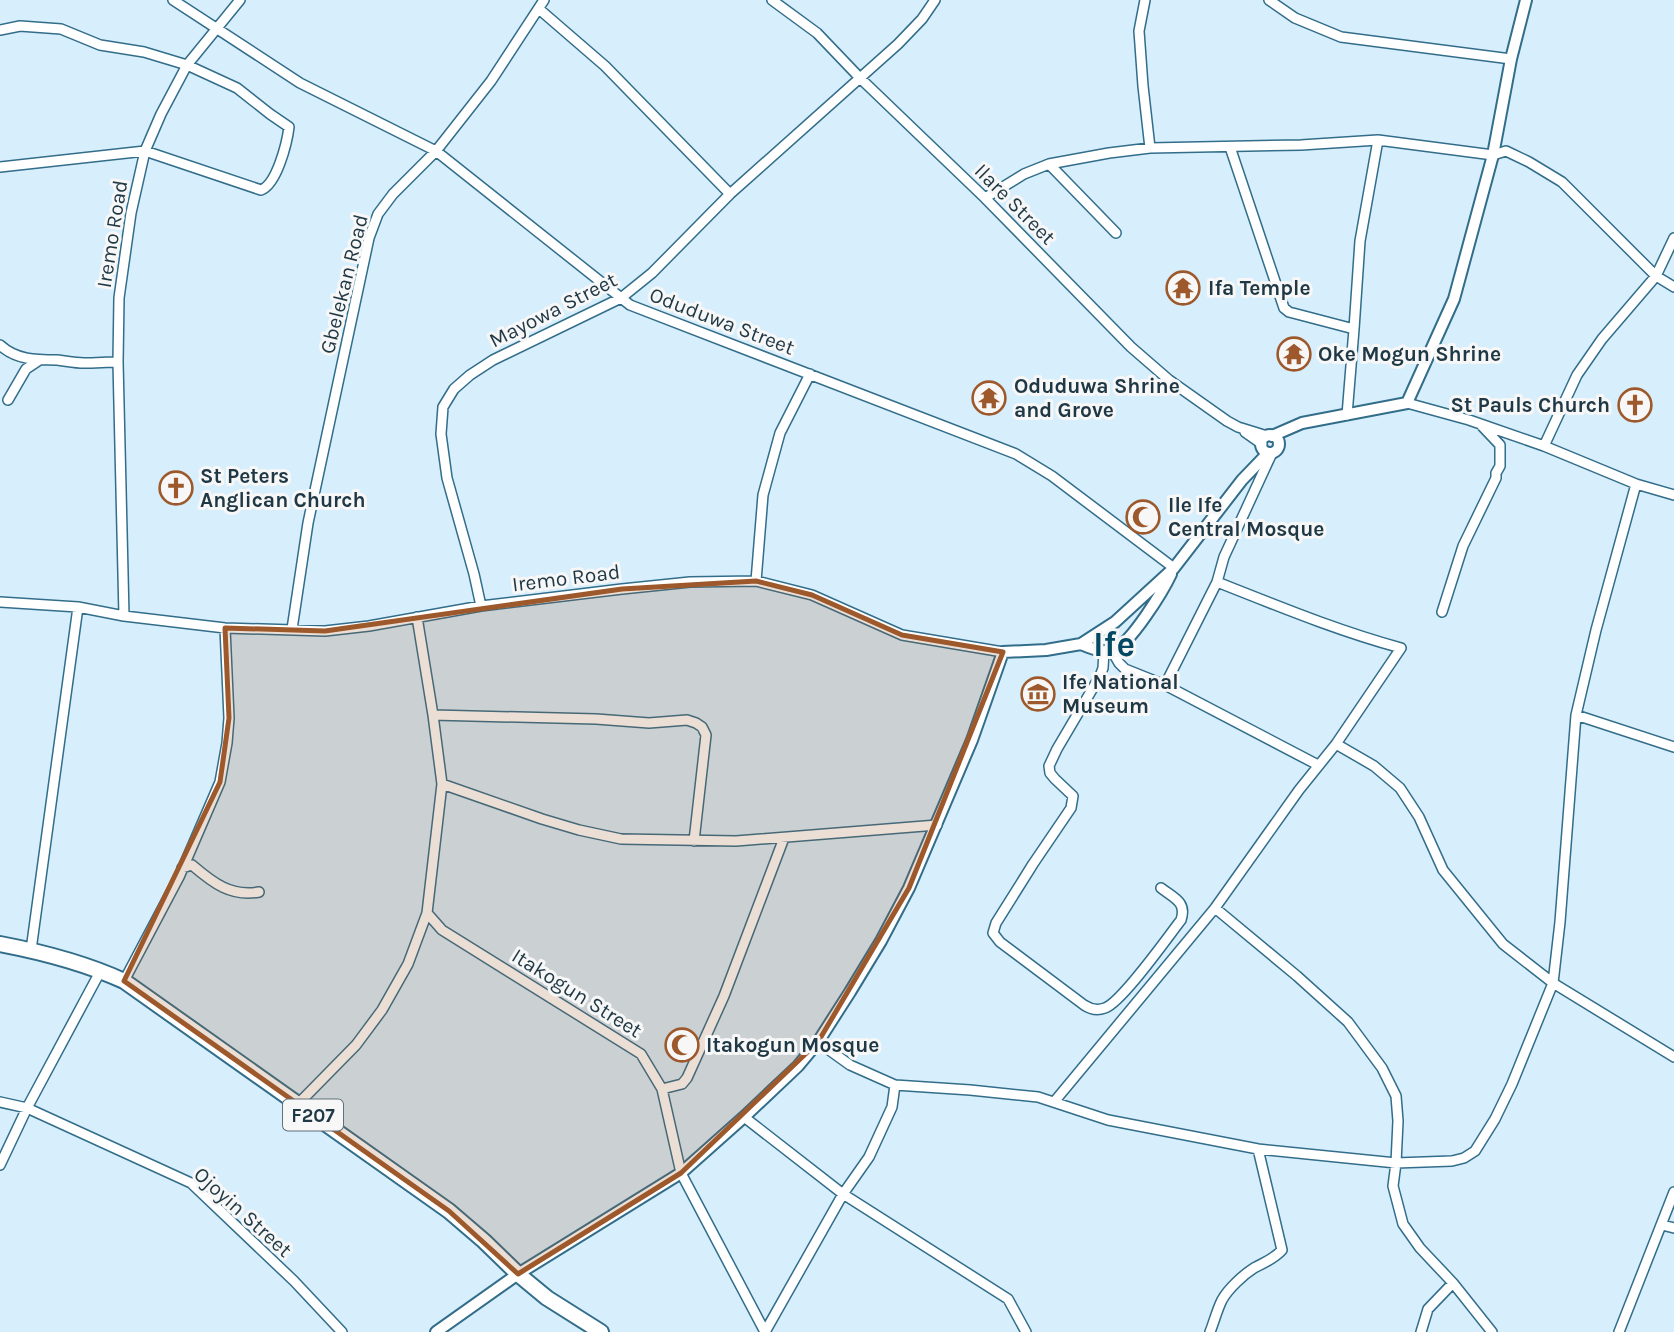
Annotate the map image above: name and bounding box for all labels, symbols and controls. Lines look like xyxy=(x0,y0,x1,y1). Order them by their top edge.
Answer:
street label: Ilare Street xyxy=(970,159,1060,249)
street label: Iremo Road xyxy=(92,178,132,290)
street label: Gbelekan Road xyxy=(315,212,373,356)
street label: Mayowa Street xyxy=(485,267,621,352)
temple icon: Ifa Temple xyxy=(1164,269,1202,307)
place label: Ifa Temple xyxy=(1208,276,1311,300)
street label: Oduduwa Street xyxy=(646,282,798,360)
temple icon: Oke Mogun Shrine xyxy=(1275,335,1313,373)
place label: Oke Mogun Shrine xyxy=(1318,342,1501,366)
place label: Oduduwa Shrine and Grove xyxy=(1014,374,1180,422)
temple icon: Oduduwa Shrine and Grove xyxy=(970,379,1008,417)
church icon: St Pauls Church xyxy=(1616,386,1654,424)
place label: St Pauls Church xyxy=(1451,393,1610,417)
place label: St Peters Anglican Church xyxy=(200,464,366,512)
church icon: St Peters Anglican Church xyxy=(157,469,195,507)
place label: Ile Ife Central Mosque xyxy=(1168,493,1324,542)
mosque icon: Ile Ife Central Mosque xyxy=(1124,498,1162,536)
street label: Iremo Road xyxy=(511,559,621,597)
district label: Ife xyxy=(1093,624,1135,665)
place label: Ife National Museum xyxy=(1062,670,1179,718)
museum icon: Ife National Museum xyxy=(1019,675,1057,713)
street label: Itakogun Street xyxy=(508,943,646,1043)
mosque icon: Itakogun Mosque xyxy=(663,1026,701,1064)
place label: Itakogun Mosque xyxy=(706,1033,880,1058)
road number: F207 xyxy=(283,1100,343,1130)
street label: Ojoyin Street xyxy=(189,1162,297,1262)

